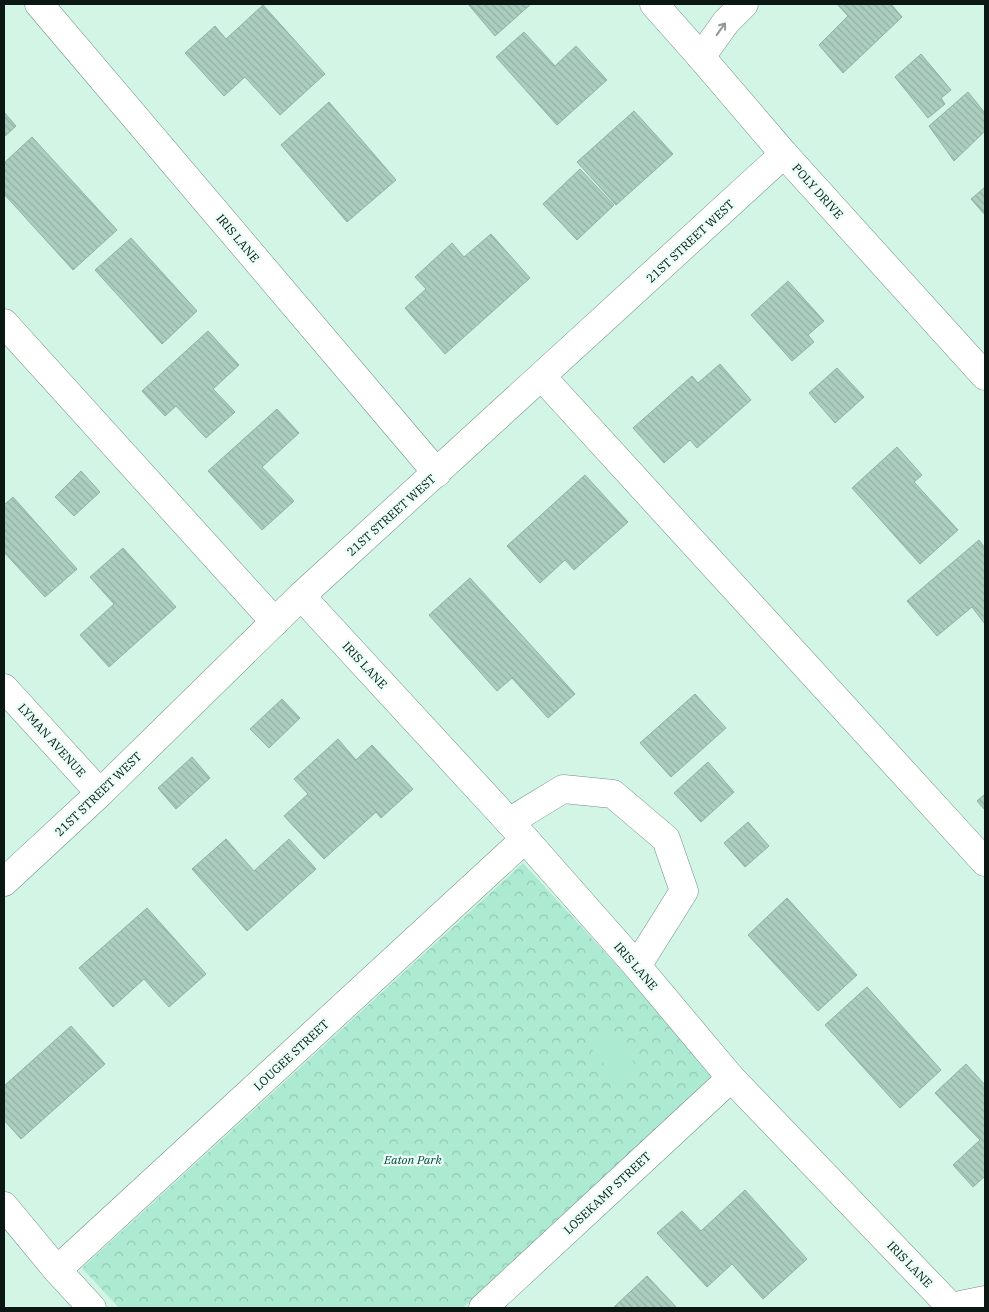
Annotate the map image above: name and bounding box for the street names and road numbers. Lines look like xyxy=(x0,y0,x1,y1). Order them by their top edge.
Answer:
street label: POLY DRIVE xyxy=(789,160,847,222)
street label: 21ST STREET WEST xyxy=(643,196,737,286)
street label: IRIS LANE xyxy=(213,211,263,265)
street label: 21ST STREET WEST xyxy=(343,471,439,559)
street label: IRIS LANE xyxy=(339,638,391,692)
street label: LYMAN AVENUE xyxy=(15,700,89,780)
street label: 21ST STREET WEST xyxy=(52,749,145,839)
street label: IRIS LANE xyxy=(611,939,661,993)
street label: LOUGEE STREET xyxy=(250,1016,332,1094)
street label: LOSEKAMP STREET xyxy=(560,1149,654,1237)
street label: IRIS LANE xyxy=(884,1238,936,1290)

